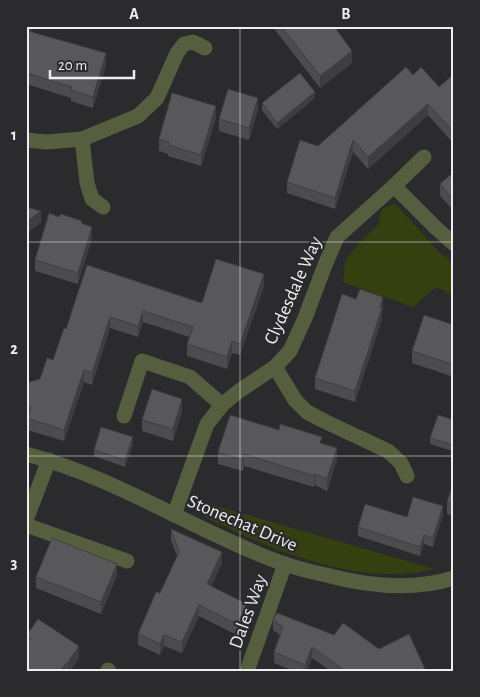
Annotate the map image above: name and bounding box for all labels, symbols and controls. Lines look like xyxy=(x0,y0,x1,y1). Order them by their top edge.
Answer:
text: A xyxy=(129,6,139,22)
text: B xyxy=(341,6,351,22)
scale bar xyxy=(50,48,134,80)
text: 20 m xyxy=(58,58,87,73)
text: 1 xyxy=(11,127,17,143)
street label: Clydesdale Way xyxy=(261,234,326,347)
text: 2 xyxy=(10,341,18,357)
street label: Stonechat Drive xyxy=(185,492,300,555)
text: 3 xyxy=(11,555,18,571)
street label: Dales Way xyxy=(226,572,271,651)

